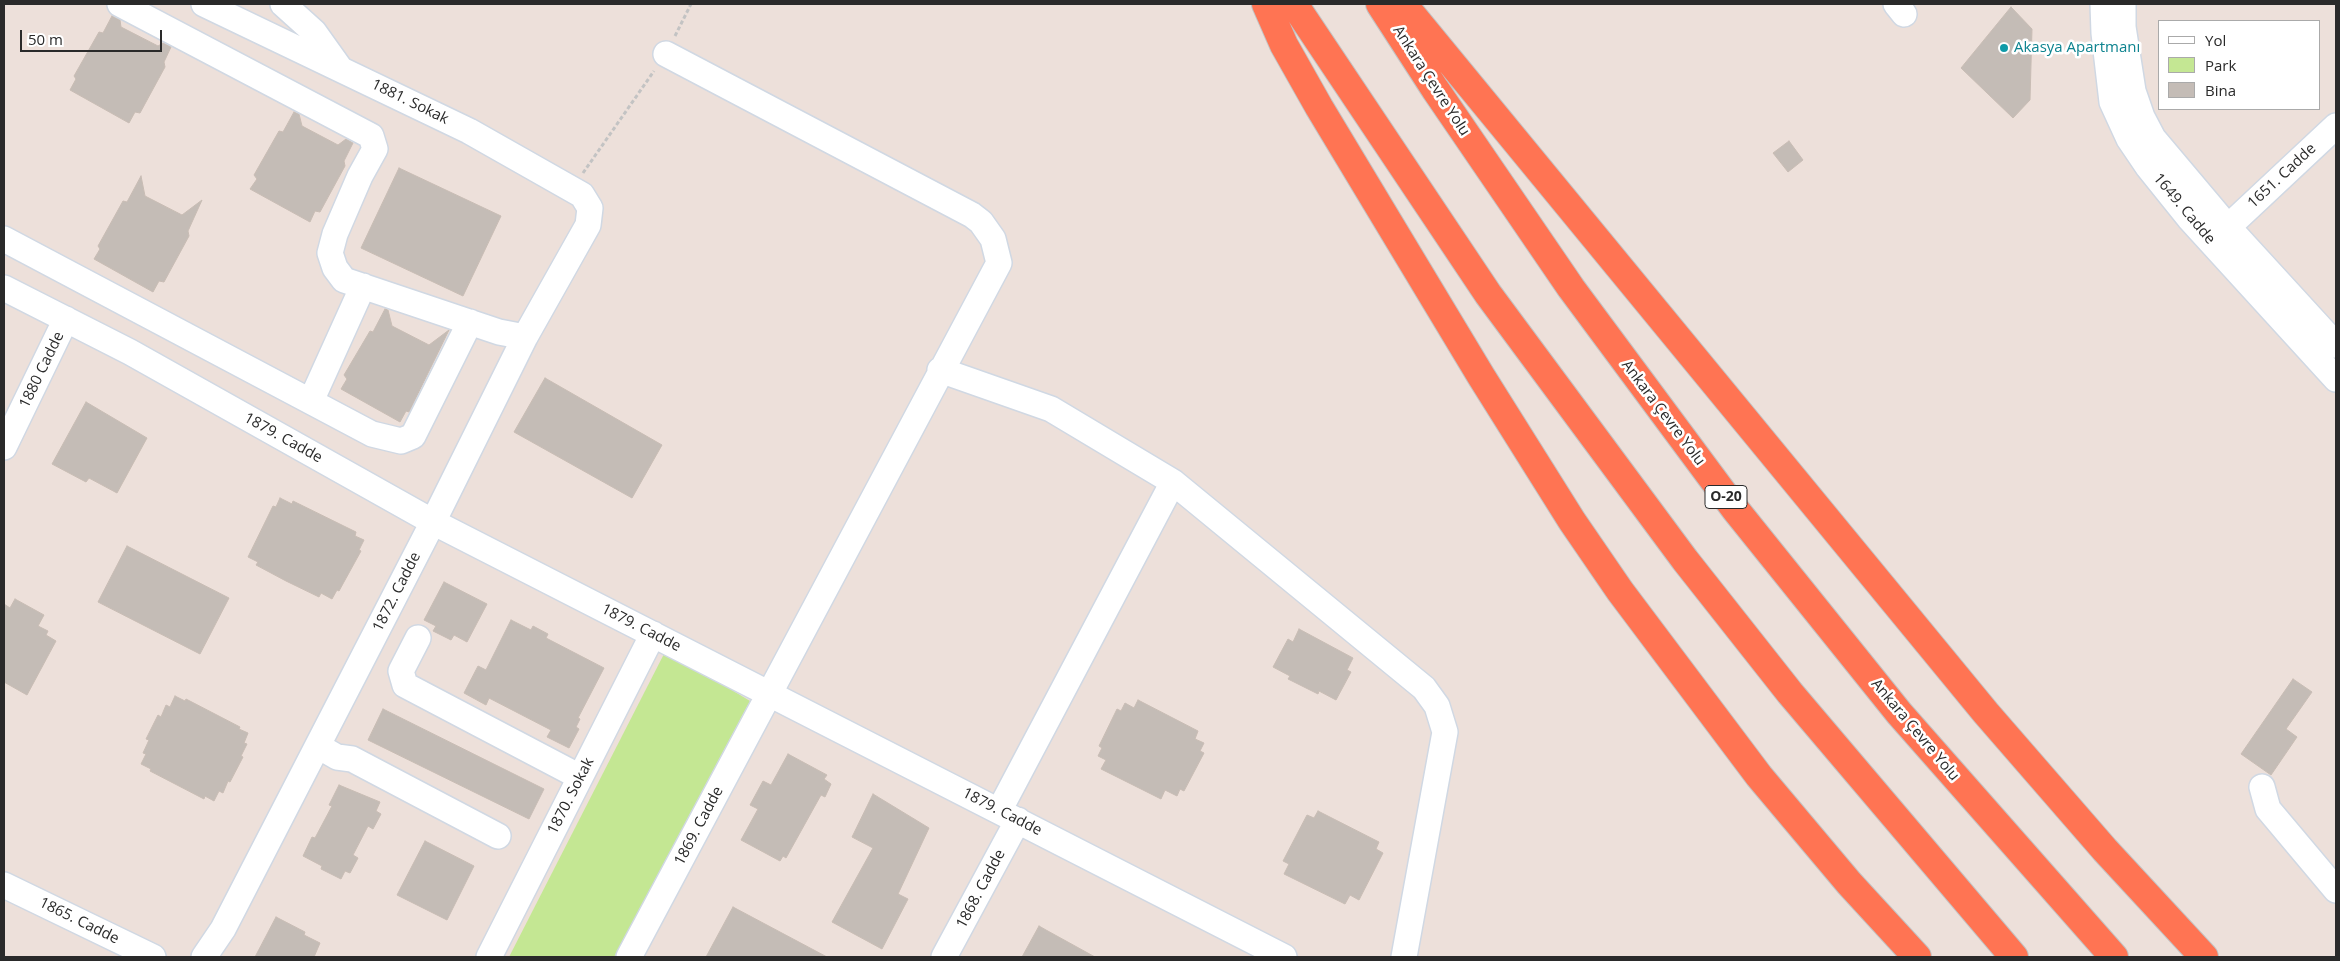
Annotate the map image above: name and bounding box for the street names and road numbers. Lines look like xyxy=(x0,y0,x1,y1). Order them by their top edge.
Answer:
street label: Ankara Çevre Yolu xyxy=(1389,23,1473,139)
street label: 1881. Sokak xyxy=(369,76,451,128)
street label: 1651. Cadde xyxy=(2244,140,2320,212)
street label: 1649. Cadde xyxy=(2149,170,2219,248)
street label: 1880 Cadde xyxy=(16,329,68,411)
street label: Ankara Çevre Yolu xyxy=(1617,357,1709,469)
street label: 1879. Cadde xyxy=(241,409,325,467)
road number: O-20 xyxy=(1705,486,1747,508)
street label: 1872. Cadde xyxy=(369,549,425,635)
street label: 1879. Cadde xyxy=(598,600,684,656)
street label: Ankara Çevre Yolu xyxy=(1867,675,1963,785)
street label: 1870. Sokak xyxy=(544,755,598,837)
street label: 1869. Cadde xyxy=(671,783,727,869)
street label: 1879. Cadde xyxy=(959,784,1045,840)
street label: 1868. Cadde xyxy=(953,846,1009,932)
street label: 1865. Cadde xyxy=(36,894,122,948)

